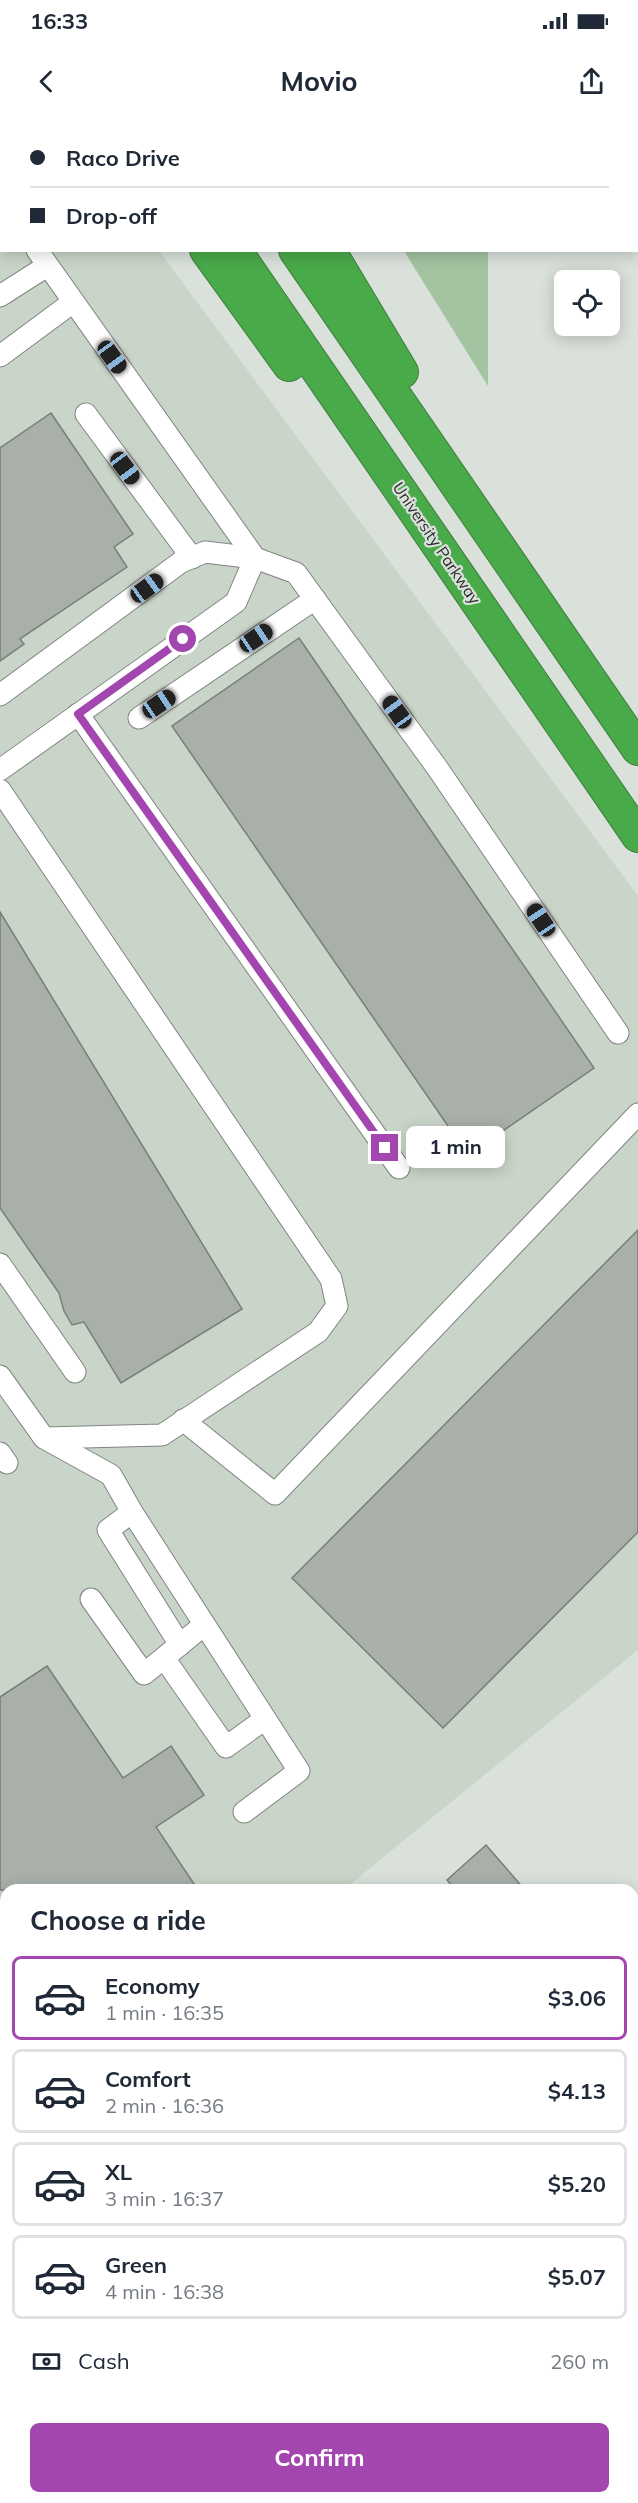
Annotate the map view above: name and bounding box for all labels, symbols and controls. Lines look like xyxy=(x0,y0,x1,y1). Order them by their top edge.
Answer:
text: 16:33 xyxy=(30,7,88,35)
text: Movio xyxy=(281,64,357,98)
icon: back xyxy=(30,65,63,98)
icon: share xyxy=(575,65,608,98)
text: Raco Drive xyxy=(66,144,180,172)
text: Drop-off xyxy=(66,202,157,230)
map controls xyxy=(554,270,620,336)
button: locate xyxy=(554,270,620,336)
car xyxy=(94,337,130,377)
car xyxy=(107,448,143,488)
street label: University Parkway xyxy=(389,478,486,608)
car xyxy=(127,570,167,606)
car xyxy=(236,620,276,656)
route start xyxy=(169,625,196,652)
car xyxy=(139,686,179,722)
car xyxy=(379,692,415,732)
car xyxy=(523,900,559,940)
callout: 1 min xyxy=(406,1127,505,1169)
route end xyxy=(371,1134,398,1161)
text: 1 min xyxy=(429,1134,482,1159)
text: Choose a ride xyxy=(30,1903,206,1937)
icon: car xyxy=(33,1971,87,2025)
text: Economy xyxy=(105,1972,200,2000)
text: $3.06 xyxy=(548,1984,606,2012)
text: 1 min · 16:35 xyxy=(105,2000,224,2025)
icon: car xyxy=(33,2064,87,2118)
text: Comfort xyxy=(105,2065,191,2093)
text: $4.13 xyxy=(548,2077,606,2105)
text: 2 min · 16:36 xyxy=(105,2093,224,2118)
icon: car xyxy=(33,2157,87,2211)
text: XL xyxy=(105,2158,132,2186)
text: $5.20 xyxy=(548,2170,606,2198)
text: 3 min · 16:37 xyxy=(105,2186,224,2211)
icon: car xyxy=(33,2250,87,2304)
text: Green xyxy=(105,2251,167,2279)
text: $5.07 xyxy=(548,2263,606,2291)
text: 4 min · 16:38 xyxy=(105,2279,224,2304)
icon: cash xyxy=(30,2345,63,2378)
text: Cash xyxy=(78,2347,130,2375)
text: 260 m xyxy=(550,2349,609,2374)
button: Confirm xyxy=(30,2423,609,2492)

